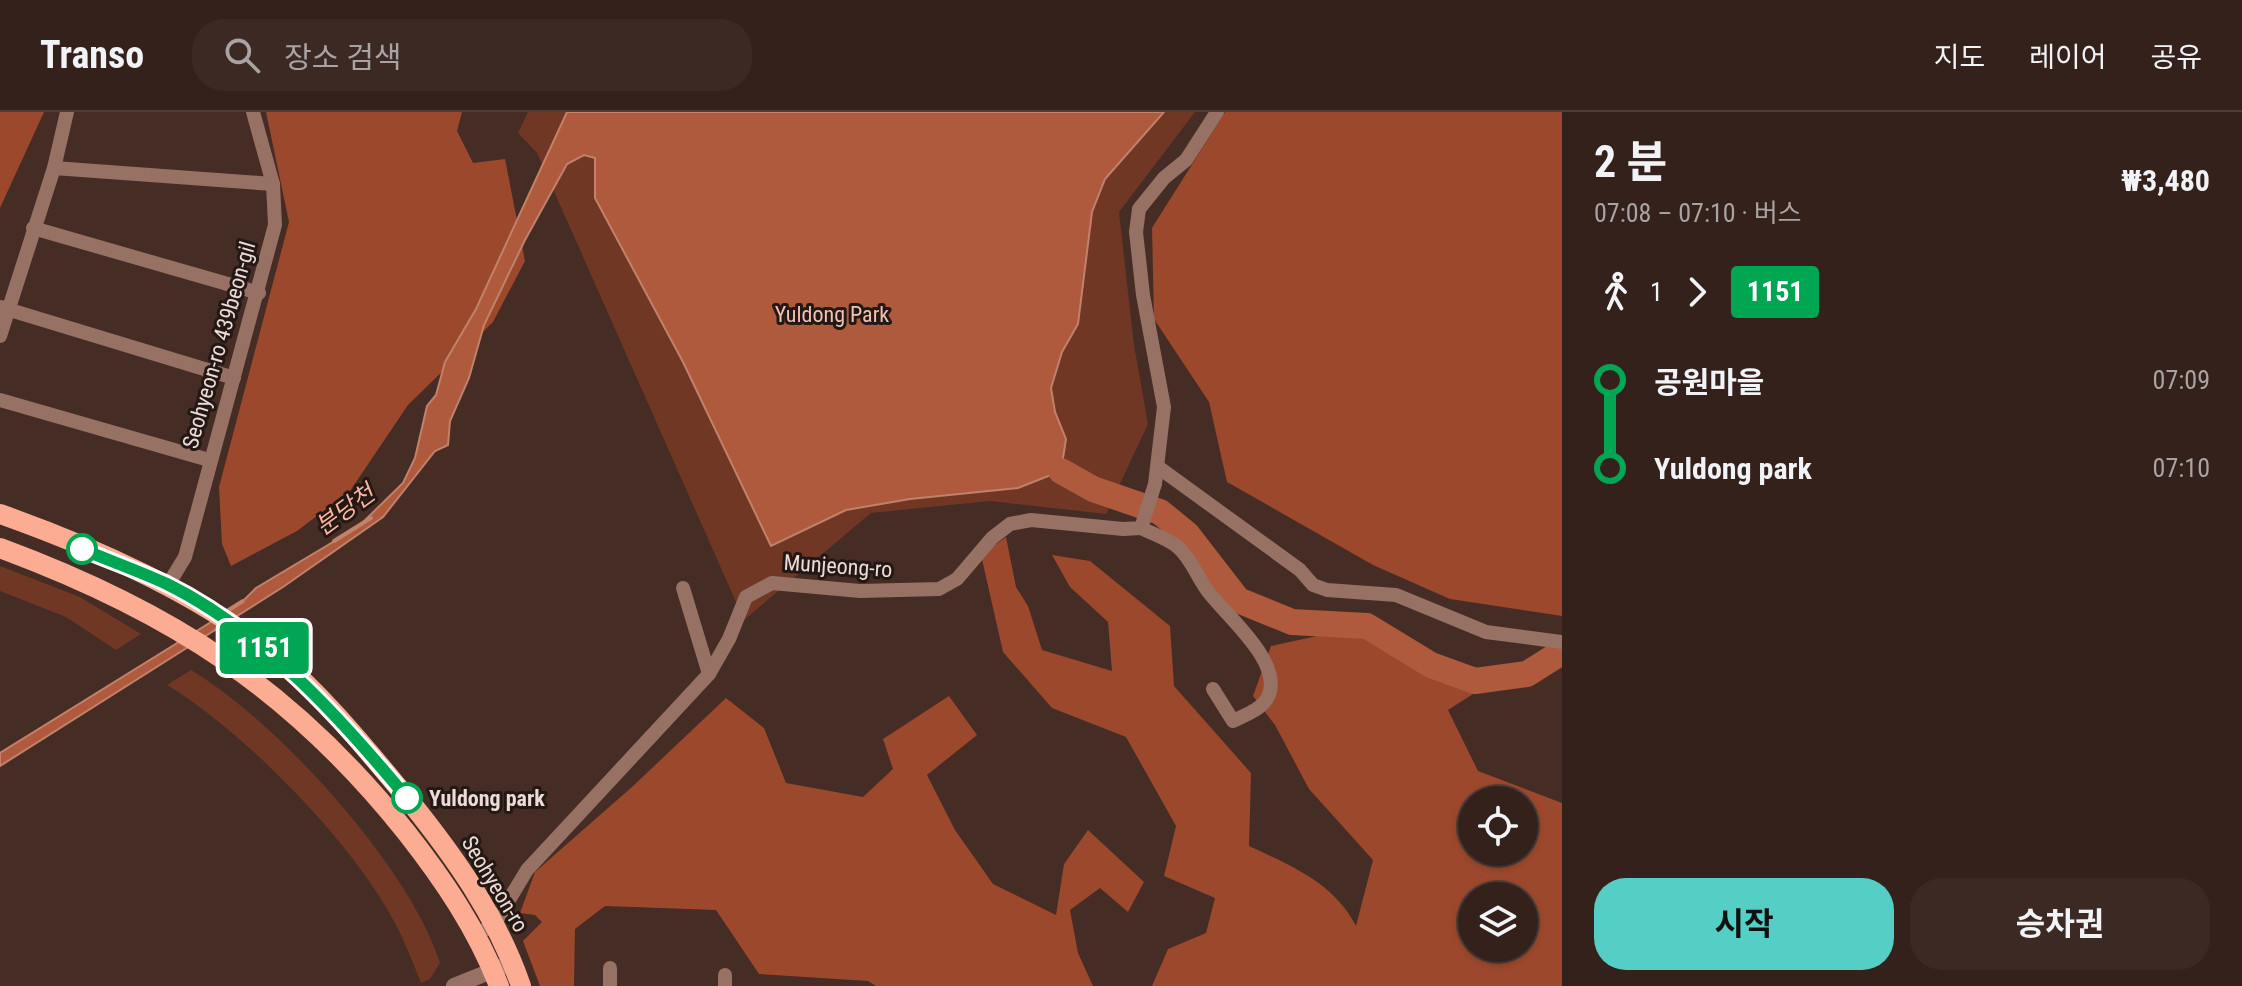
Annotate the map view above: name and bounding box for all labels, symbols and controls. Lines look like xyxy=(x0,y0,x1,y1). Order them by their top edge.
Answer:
search box xyxy=(192,19,752,91)
text: Transo xyxy=(40,33,144,77)
icon: search xyxy=(220,33,264,77)
text: 장소 검색 xyxy=(284,40,402,75)
text: 지도 xyxy=(1934,41,1985,74)
text: 레이어 xyxy=(2029,41,2106,74)
text: 공유 xyxy=(2150,41,2202,74)
text: 2 분 xyxy=(1594,136,1667,188)
text: ₩3,480 xyxy=(2121,163,2210,198)
text: 07:08 – 07:10 · 버스 xyxy=(1594,198,1802,228)
street label: Seohyeon-ro 439beon-gil xyxy=(177,239,261,451)
icon: walk xyxy=(1594,270,1638,314)
icon: forward xyxy=(1675,270,1719,314)
text: 1151 xyxy=(1747,275,1803,308)
text: 1 xyxy=(1650,277,1663,307)
park label: Yuldong Park xyxy=(775,302,889,327)
text: 공원마을 xyxy=(1654,365,1764,400)
text: 07:09 xyxy=(2153,365,2210,395)
text: Yuldong park xyxy=(1654,451,1812,486)
text: 07:10 xyxy=(2153,453,2210,483)
water label: 분당천 xyxy=(310,477,382,541)
unlabelled marker xyxy=(67,534,97,564)
street label: Munjeong-ro xyxy=(783,550,893,582)
line badge: 1151 xyxy=(208,622,320,674)
text: 1151 xyxy=(236,631,292,664)
marker: Yuldong park xyxy=(392,783,422,813)
place label: Yuldong park xyxy=(429,786,545,811)
map controls xyxy=(1458,786,1538,962)
button: locate xyxy=(1458,786,1538,866)
street label: Seohyeon-ro xyxy=(457,832,533,936)
button: 시작 xyxy=(1594,878,1894,970)
button: 승차권 xyxy=(1910,878,2210,970)
button: layers xyxy=(1458,882,1538,962)

